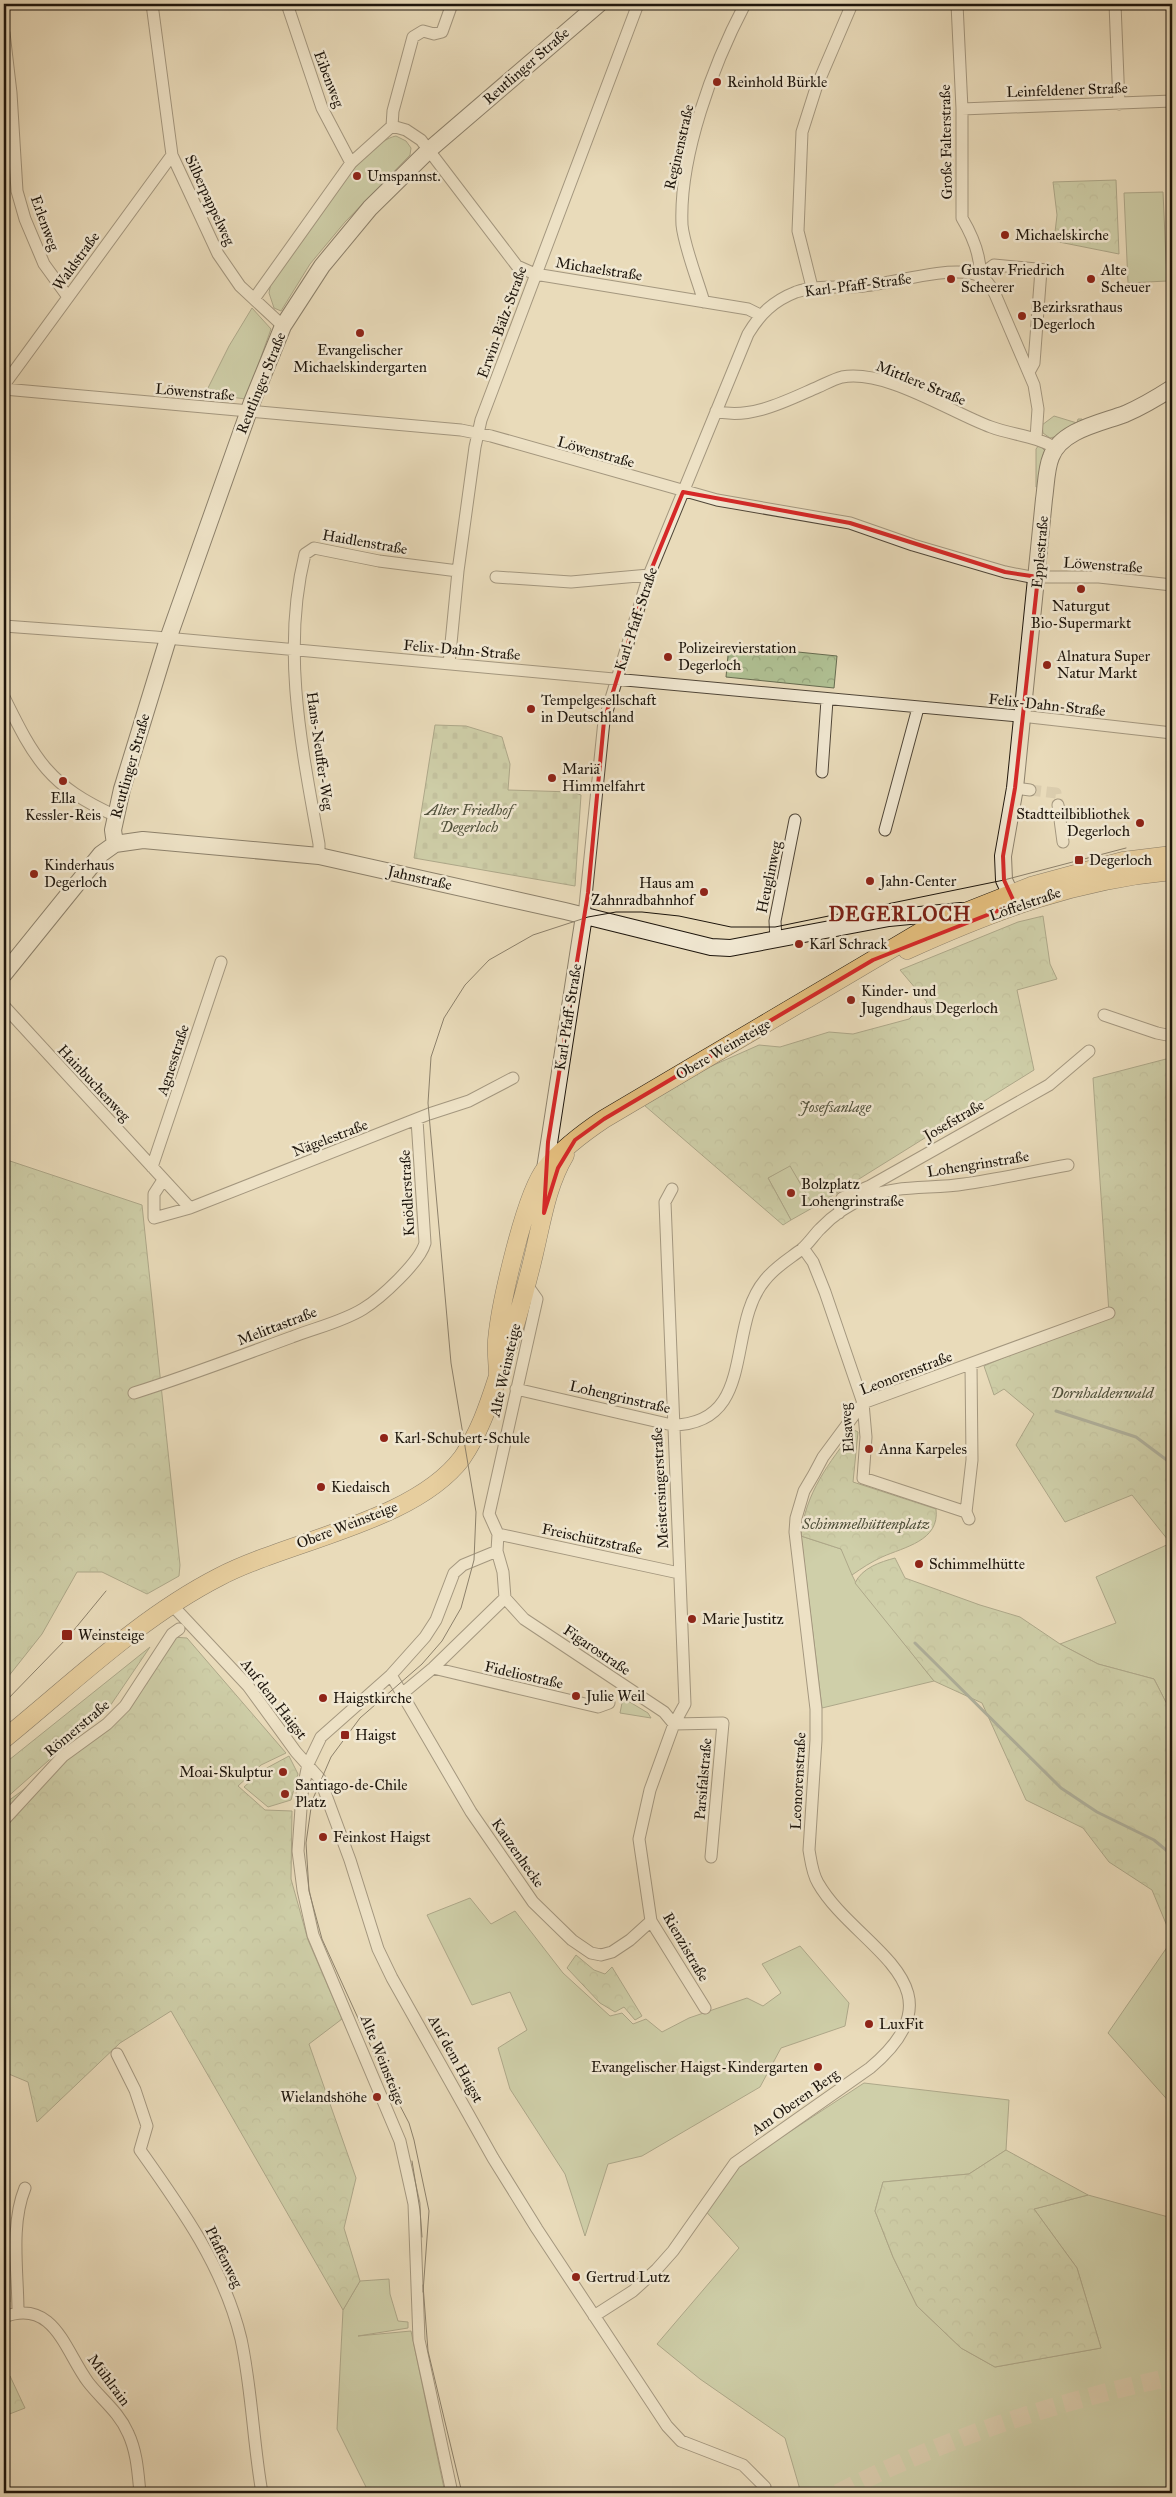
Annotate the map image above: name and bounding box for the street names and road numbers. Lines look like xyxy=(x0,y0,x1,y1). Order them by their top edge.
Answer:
street label: Reutlinger Straße xyxy=(479,24,573,108)
street label: Eibenweg xyxy=(310,48,348,111)
street label: Leinfeldener Straße xyxy=(1006,79,1128,101)
street label: Große Falterstraße xyxy=(936,84,956,200)
street label: Reginenstraße xyxy=(660,103,698,191)
street label: Silberpappelweg xyxy=(181,152,239,249)
street label: Erlenweg xyxy=(27,193,64,254)
street label: Waldstraße xyxy=(49,228,103,294)
street label: Michaelstraße xyxy=(554,253,644,285)
street label: Erwin-Bälz-Straße xyxy=(473,263,531,381)
street label: Karl-Pfaff-Straße xyxy=(803,270,913,300)
street label: Reutlinger Straße xyxy=(232,329,290,437)
street label: Mittlere Straße xyxy=(873,357,969,409)
street label: Löwenstraße xyxy=(155,380,235,404)
street label: Löwenstraße xyxy=(555,432,637,472)
street label: Epplestraße xyxy=(1028,515,1052,589)
street label: Haidlenstraße xyxy=(321,526,409,558)
street label: Löwenstraße xyxy=(1063,553,1143,577)
street label: Karl-Pfaff-Straße xyxy=(611,565,661,673)
street label: Felix-Dahn-Straße xyxy=(403,636,521,664)
street label: Felix-Dahn-Straße xyxy=(988,690,1106,720)
street label: Hans-Neuffer-Weg xyxy=(303,691,337,812)
street label: Reutlinger Straße xyxy=(106,711,154,821)
street label: Heuglinweg xyxy=(753,838,786,915)
street label: Jahnstraße xyxy=(384,861,454,895)
street label: Löffelstraße xyxy=(987,883,1063,925)
street label: Karl-Pfaff-Straße xyxy=(551,962,585,1072)
street label: Obere Weinsteige xyxy=(672,1015,774,1083)
street label: Agnesstraße xyxy=(153,1022,193,1099)
street label: Hainbuchenweg xyxy=(54,1041,135,1126)
street label: Josefstraße xyxy=(919,1095,988,1146)
street label: Nägelestraße xyxy=(290,1115,370,1161)
street label: Lohengrinstraße xyxy=(926,1147,1030,1181)
street label: Knödlerstraße xyxy=(396,1149,418,1237)
street label: Melittastraße xyxy=(235,1303,319,1349)
street label: Alte Weinsteige xyxy=(485,1321,525,1419)
street label: Leonorenstraße xyxy=(857,1347,955,1399)
street label: Lohengrinstraße xyxy=(568,1377,672,1417)
street label: Elsaweg xyxy=(836,1402,858,1453)
street label: Meistersingerstraße xyxy=(648,1427,672,1549)
street label: Obere Weinsteige xyxy=(294,1498,400,1552)
street label: Freischützstraße xyxy=(540,1520,644,1558)
street label: Figarostraße xyxy=(560,1621,634,1679)
street label: Auf dem Haigst xyxy=(236,1654,311,1743)
street label: Fideliostraße xyxy=(483,1657,565,1693)
street label: Römerstraße xyxy=(41,1696,113,1760)
street label: Leonorenstraße xyxy=(786,1732,810,1830)
street label: Parsifalstraße xyxy=(690,1737,716,1821)
street label: Kauzenhecke xyxy=(488,1815,548,1891)
street label: Rienzistraße xyxy=(659,1909,713,1985)
street label: Alte Weinsteige xyxy=(356,2011,409,2108)
street label: Auf dem Haigst xyxy=(424,2011,488,2106)
street label: Am Oberen Berg xyxy=(747,2065,843,2139)
street label: Pfaffenweg xyxy=(201,2223,247,2292)
street label: Mühlrain xyxy=(84,2351,134,2409)

